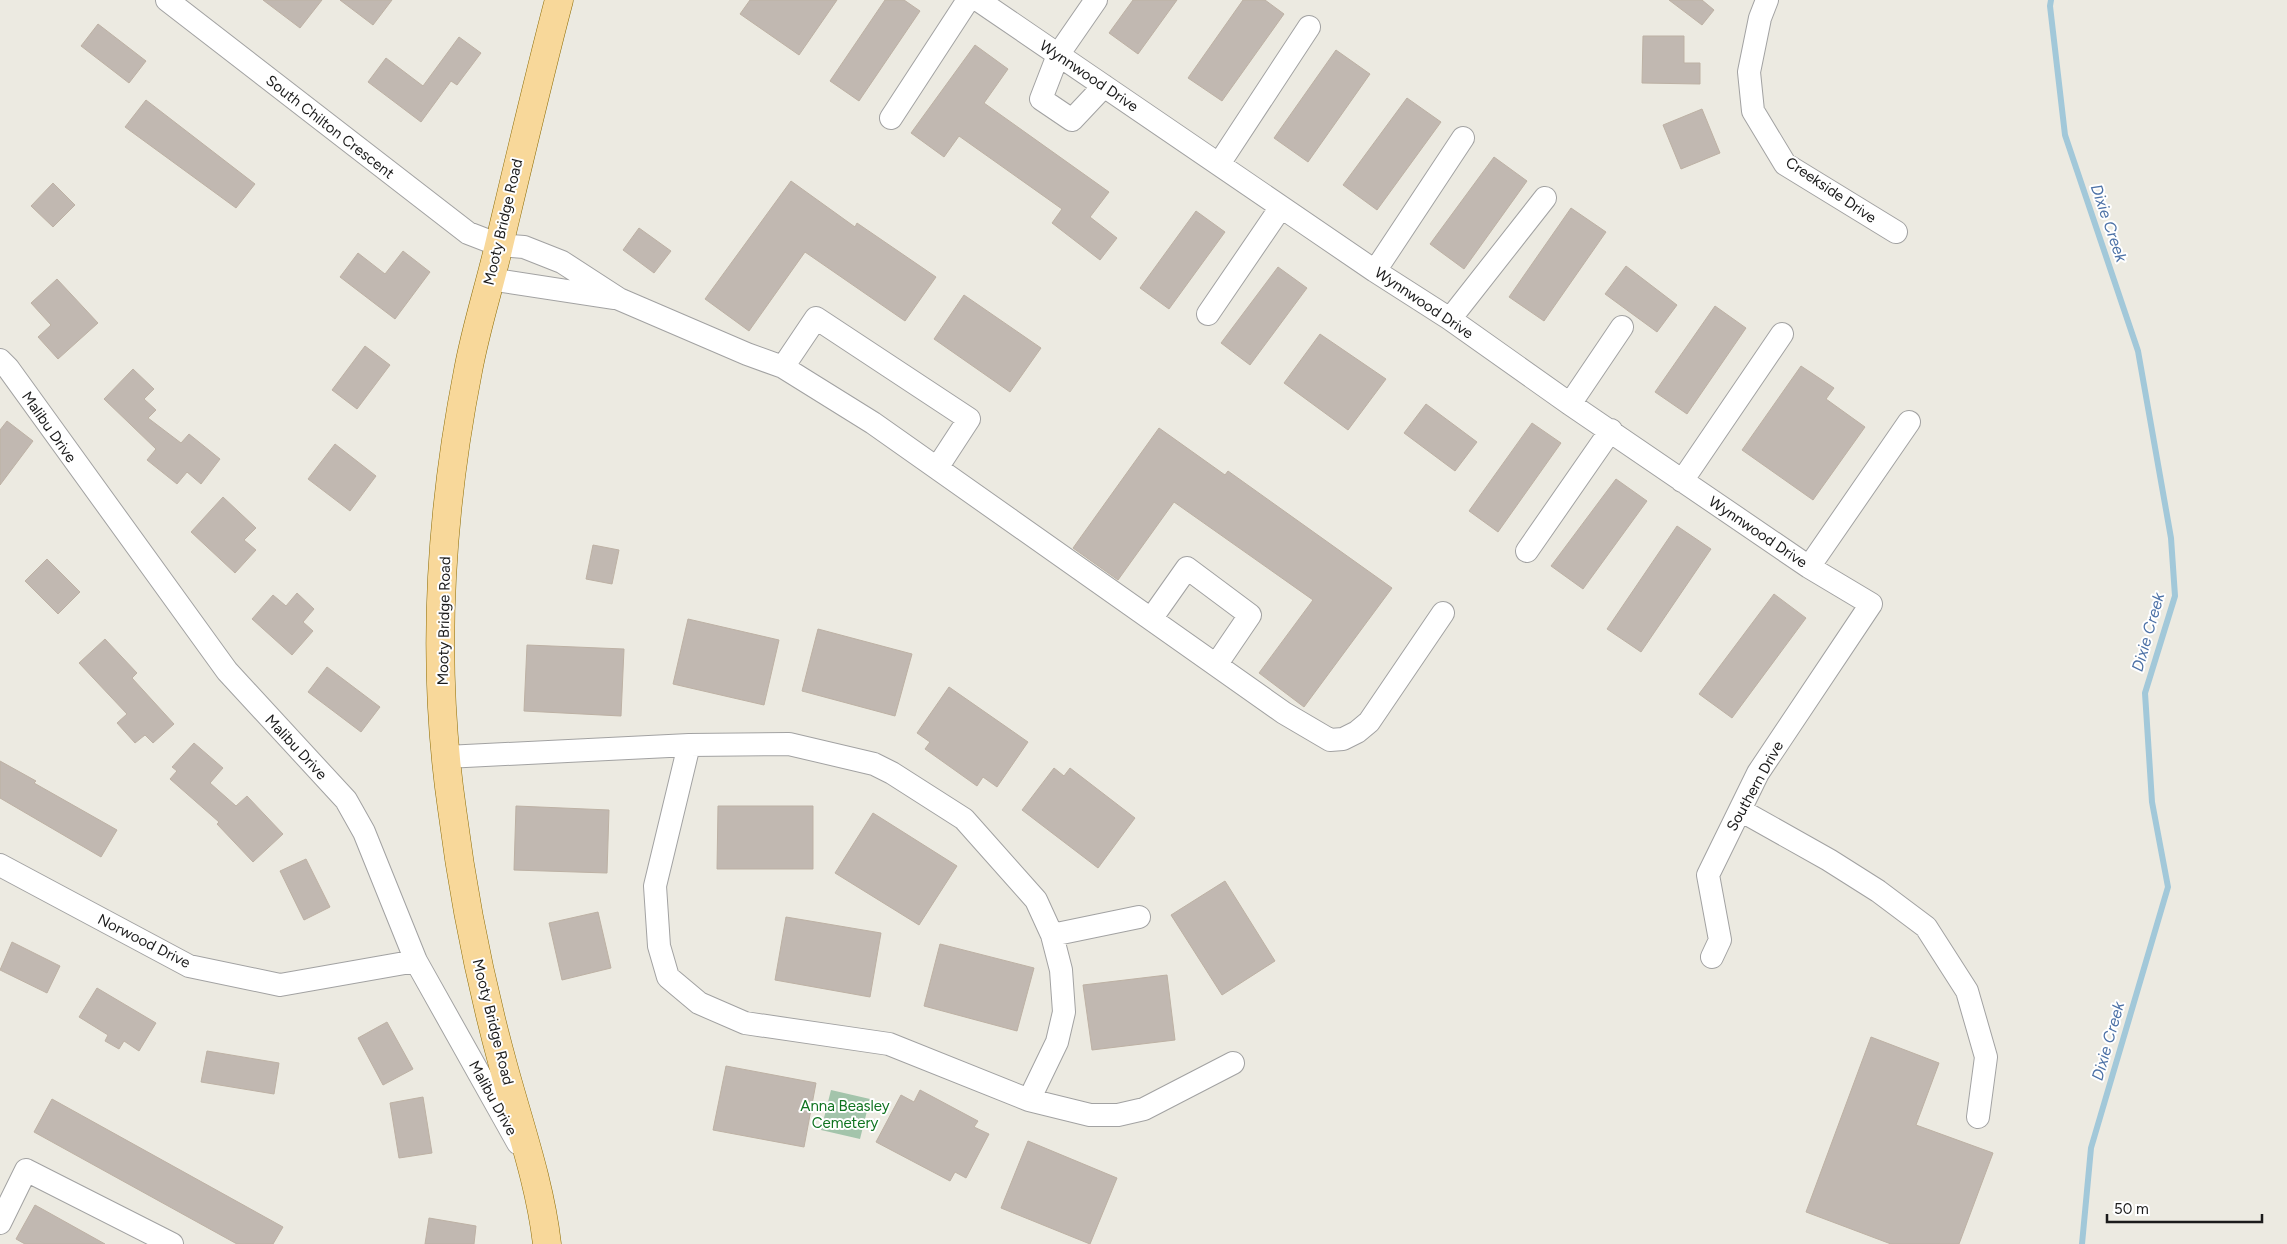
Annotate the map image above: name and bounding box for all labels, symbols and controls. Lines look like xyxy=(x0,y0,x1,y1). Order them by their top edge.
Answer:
street label: Wynnwood Drive xyxy=(1036,36,1142,116)
street label: South Chilton Crescent xyxy=(262,71,398,183)
street label: Creekside Drive xyxy=(1782,153,1880,227)
street label: Mooty Bridge Road xyxy=(480,157,526,287)
water label: Dixie Creek xyxy=(2087,182,2132,266)
street label: Wynnwood Drive xyxy=(1371,263,1477,343)
street label: Malibu Drive xyxy=(18,388,80,466)
street label: Wynnwood Drive xyxy=(1705,492,1811,572)
street label: Mooty Bridge Road xyxy=(434,556,454,686)
water label: Dixie Creek xyxy=(2128,589,2169,674)
street label: Malibu Drive xyxy=(261,711,331,783)
street label: Southern Drive xyxy=(1723,738,1787,834)
street label: Norwood Drive xyxy=(95,910,193,972)
street label: Mooty Bridge Road xyxy=(469,957,517,1087)
water label: Dixie Creek xyxy=(2088,998,2129,1083)
street label: Malibu Drive xyxy=(465,1057,521,1139)
park label: Anna Beasley Cemetery xyxy=(800,1097,890,1132)
scale bar xyxy=(2107,1192,2262,1224)
text: 50 m xyxy=(2114,1200,2149,1218)

